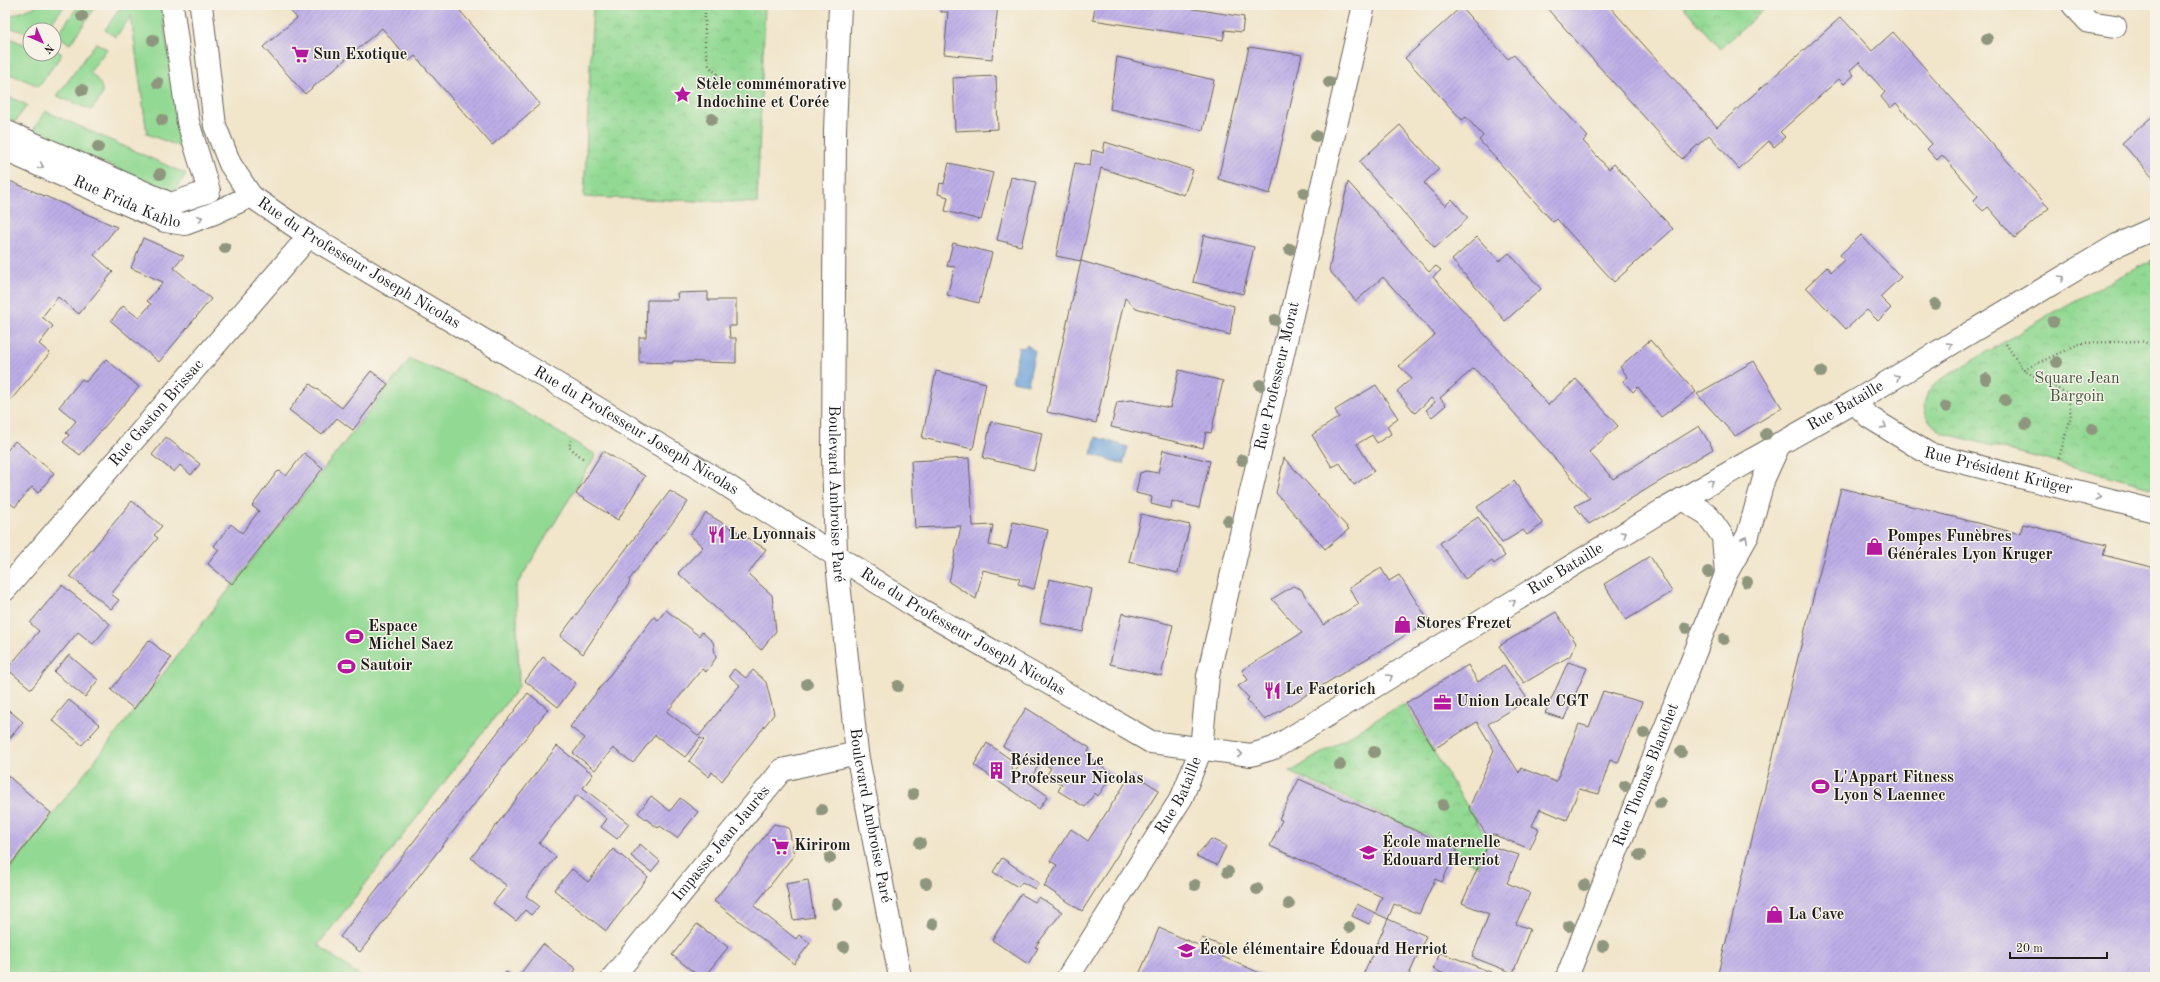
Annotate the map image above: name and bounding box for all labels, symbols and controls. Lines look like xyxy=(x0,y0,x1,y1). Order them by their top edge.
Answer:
north arrow xyxy=(22,22,62,62)
text: N xyxy=(41,41,55,55)
supermarket icon: Sun Exotique xyxy=(290,45,310,65)
place label: Sun Exotique xyxy=(313,47,407,63)
place label: Stèle commémorative Indochine et Corée xyxy=(696,77,847,111)
place icon: Stèle commémorative Indochine et Corée xyxy=(673,84,693,104)
one-way arrow xyxy=(36,161,44,169)
street label: Rue Frida Kahlo xyxy=(71,173,182,231)
street label: Rue du Professeur Joseph Nicolas xyxy=(254,195,463,332)
one-way arrow xyxy=(197,215,204,223)
one-way arrow xyxy=(2058,275,2065,283)
street label: Rue Professeur Morat xyxy=(1253,300,1303,452)
one-way arrow xyxy=(1946,342,1953,349)
street label: Rue Gaston Brissac xyxy=(107,357,207,470)
street label: Rue du Professeur Joseph Nicolas xyxy=(531,364,741,498)
park label: Square Jean Bargoin xyxy=(2034,371,2120,405)
one-way arrow xyxy=(1893,374,1900,381)
street label: Rue Bataille xyxy=(1805,378,1887,434)
street label: Boulevard Ambroise Paré xyxy=(825,405,847,583)
one-way arrow xyxy=(1880,422,1887,429)
street label: Rue Président Krüger xyxy=(1922,445,2074,498)
one-way arrow xyxy=(1707,480,1714,487)
one-way arrow xyxy=(2095,492,2102,501)
restaurant icon: Le Lyonnais xyxy=(706,525,726,545)
place label: Le Lyonnais xyxy=(729,527,816,543)
place label: Pompes Funèbres Générales Lyon Kruger xyxy=(1887,529,2053,563)
one-way arrow xyxy=(1620,531,1627,539)
one-way arrow xyxy=(1740,536,1748,544)
shop icon: Pompes Funèbres Générales Lyon Kruger xyxy=(1864,536,1884,556)
street label: Rue Bataille xyxy=(1526,540,1606,598)
street label: Rue du Professeur Joseph Nicolas xyxy=(857,565,1068,699)
one-way arrow xyxy=(1509,599,1516,606)
shop icon: Stores Frezet xyxy=(1393,614,1413,634)
place label: Stores Frezet xyxy=(1416,616,1512,632)
place label: Espace Michel Saez xyxy=(368,619,453,653)
sports icon: Espace Michel Saez xyxy=(345,626,365,646)
sports icon: Sautoir xyxy=(337,656,357,676)
place label: Sautoir xyxy=(360,658,412,674)
one-way arrow xyxy=(1386,674,1393,681)
restaurant icon: Le Factorich xyxy=(1262,680,1282,700)
place label: Le Factorich xyxy=(1285,682,1376,698)
office icon: Union Locale CGT xyxy=(1433,692,1453,712)
place label: Union Locale CGT xyxy=(1456,694,1589,710)
street label: Rue Thomas Blanchet xyxy=(1611,701,1682,849)
street label: Boulevard Ambroise Paré xyxy=(846,727,894,904)
one-way arrow xyxy=(1236,749,1243,758)
place label: Résidence Le Professeur Nicolas xyxy=(1010,753,1143,787)
street label: Rue Bataille xyxy=(1153,755,1205,837)
building icon: Résidence Le Professeur Nicolas xyxy=(987,760,1007,780)
place label: L'Appart Fitness Lyon 8 Laennec xyxy=(1833,770,1954,804)
sports icon: L'Appart Fitness Lyon 8 Laennec xyxy=(1810,777,1830,797)
street label: Impasse Jean Jaurès xyxy=(670,783,774,905)
place label: École maternelle Édouard Herriot xyxy=(1382,831,1501,869)
supermarket icon: Kirirom xyxy=(771,836,791,856)
place label: Kirirom xyxy=(794,838,851,854)
school or university icon: École maternelle Édouard Herriot xyxy=(1359,842,1379,862)
shop icon: La Cave xyxy=(1765,905,1785,925)
place label: La Cave xyxy=(1788,907,1844,923)
scale bar xyxy=(2010,934,2107,960)
place label: École élémentaire Édouard Herriot xyxy=(1199,938,1448,958)
school or university icon: École élémentaire Édouard Herriot xyxy=(1176,940,1196,960)
text: 20 m xyxy=(2016,943,2043,955)

